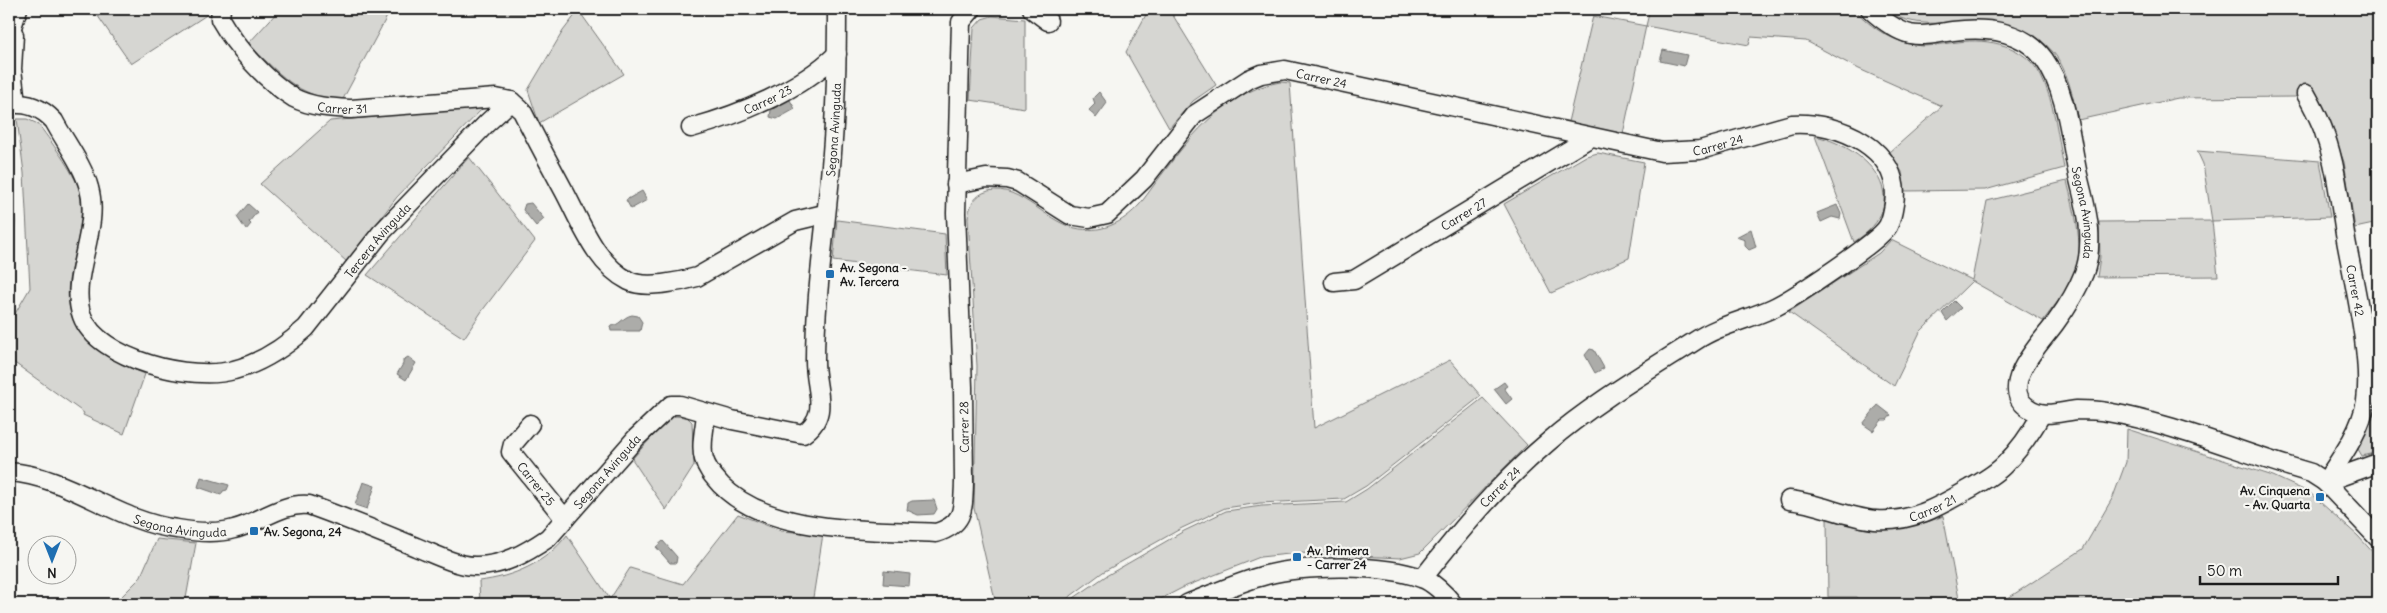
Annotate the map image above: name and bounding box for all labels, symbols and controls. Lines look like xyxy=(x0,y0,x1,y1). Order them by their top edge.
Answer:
street label: Carrer 24 xyxy=(1295,65,1349,91)
street label: Carrer 23 xyxy=(741,81,795,117)
street label: Segona Avinguda xyxy=(823,82,843,177)
street label: Carrer 31 xyxy=(316,98,368,117)
street label: Carrer 24 xyxy=(1692,131,1745,158)
street label: Segona Avinguda xyxy=(2069,165,2097,260)
street label: Carrer 27 xyxy=(1438,194,1489,233)
street label: Tercera Avinguda xyxy=(341,199,414,281)
place label: Av. Segona - Av. Tercera xyxy=(840,260,907,289)
street label: Carrer 42 xyxy=(2343,263,2368,318)
marker: Av. Segona - Av. Tercera xyxy=(824,268,836,280)
street label: Carrer 28 xyxy=(956,401,972,453)
street label: Segona Avinguda xyxy=(570,431,643,512)
street label: Carrer 25 xyxy=(514,459,559,508)
street label: Carrer 24 xyxy=(1476,463,1524,511)
place label: Av. Cinquena - Av. Quarta xyxy=(2240,483,2310,512)
street label: Carrer 21 xyxy=(1907,491,1958,524)
marker: Av. Cinquena - Av. Quarta xyxy=(2314,491,2326,503)
street label: Segona Avinguda xyxy=(132,511,228,540)
place label: Av. Segona, 24 xyxy=(264,524,342,540)
marker: Av. Segona, 24 xyxy=(248,525,260,537)
north arrow xyxy=(28,536,78,586)
place label: Av. Primera - Carrer 24 xyxy=(1307,543,1369,572)
marker: Av. Primera - Carrer 24 xyxy=(1291,551,1303,563)
scale bar xyxy=(2200,553,2337,585)
text: 50 m xyxy=(2207,561,2242,580)
text: N xyxy=(47,564,57,582)

